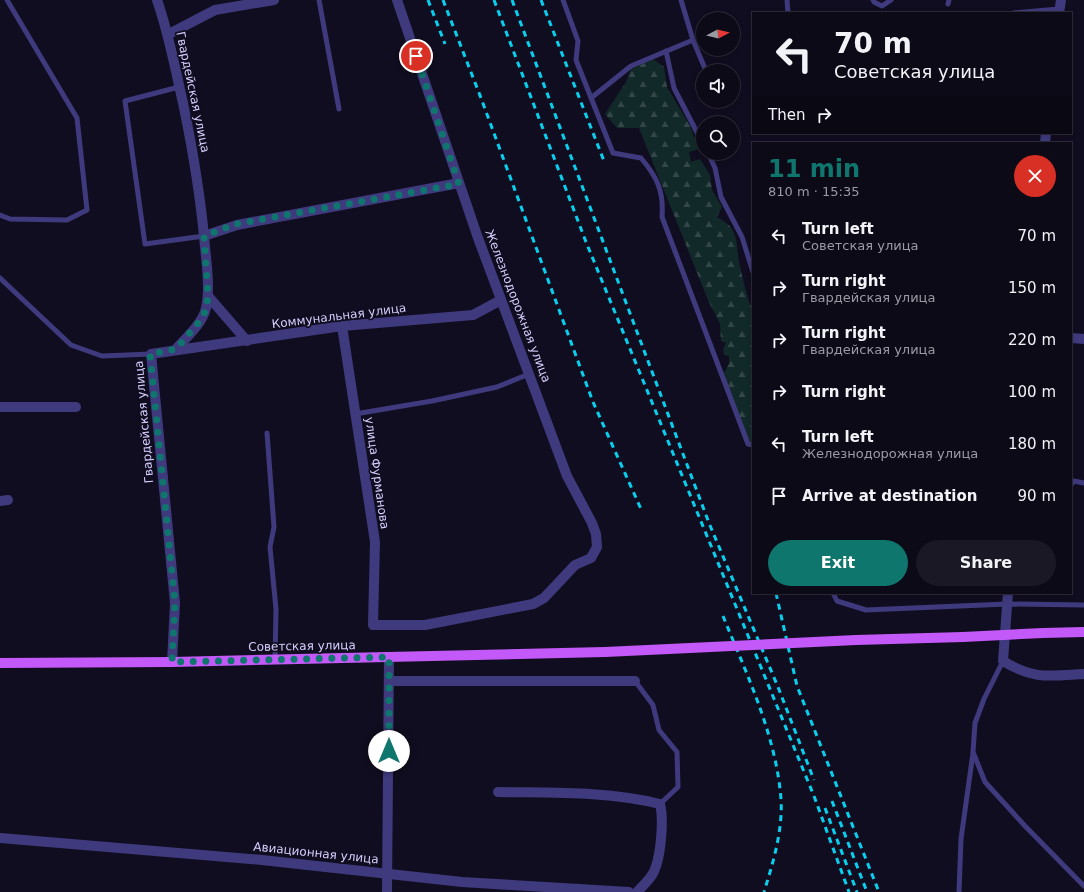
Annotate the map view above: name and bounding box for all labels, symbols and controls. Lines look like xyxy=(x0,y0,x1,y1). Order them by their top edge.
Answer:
north arrow xyxy=(696,12,740,56)
map controls xyxy=(696,12,740,160)
text: 70 m xyxy=(834,27,912,60)
icon: left xyxy=(768,28,820,80)
street label: Гвардейская улица xyxy=(173,30,213,154)
pin xyxy=(399,39,433,73)
icon: arrive xyxy=(405,45,427,67)
text: Советская улица xyxy=(834,61,995,82)
button: sound xyxy=(696,64,740,108)
icon: right xyxy=(813,104,835,126)
text: Then xyxy=(768,106,805,124)
button: search xyxy=(696,116,740,160)
text: 11 min xyxy=(768,155,860,183)
button: close xyxy=(1014,155,1056,197)
text: 810 m · 15:35 xyxy=(768,184,859,199)
text: Turn left xyxy=(802,220,874,238)
icon: left xyxy=(768,225,790,247)
text: 70 m xyxy=(1018,227,1056,245)
street label: Железнодорожная улица xyxy=(482,228,554,384)
text: Советская улица xyxy=(802,238,918,253)
text: Turn right xyxy=(802,272,886,290)
icon: right xyxy=(768,277,790,299)
text: 150 m xyxy=(1008,279,1056,297)
text: Гвардейская улица xyxy=(802,290,935,305)
street label: Коммунальная улица xyxy=(271,301,407,331)
text: Turn right xyxy=(802,324,886,342)
icon: right xyxy=(768,329,790,351)
text: 220 m xyxy=(1008,331,1056,349)
text: Гвардейская улица xyxy=(802,342,935,357)
street label: Гвардейская улица xyxy=(132,360,156,484)
icon: right xyxy=(768,381,790,403)
text: Turn right xyxy=(802,383,886,401)
text: 100 m xyxy=(1008,383,1056,401)
street label: улица Фурманова xyxy=(362,416,392,530)
text: Turn left xyxy=(802,428,874,446)
icon: left xyxy=(768,433,790,455)
text: 180 m xyxy=(1008,435,1056,453)
text: Железнодорожная улица xyxy=(802,446,978,461)
icon: arrive xyxy=(768,485,790,507)
text: Arrive at destination xyxy=(802,487,977,505)
text: 90 m xyxy=(1018,487,1056,505)
button: Exit xyxy=(768,540,908,586)
button: Share xyxy=(916,540,1056,586)
street label: Советская улица xyxy=(248,638,356,654)
position arrow xyxy=(368,730,410,772)
street label: Авиационная улица xyxy=(253,839,379,867)

